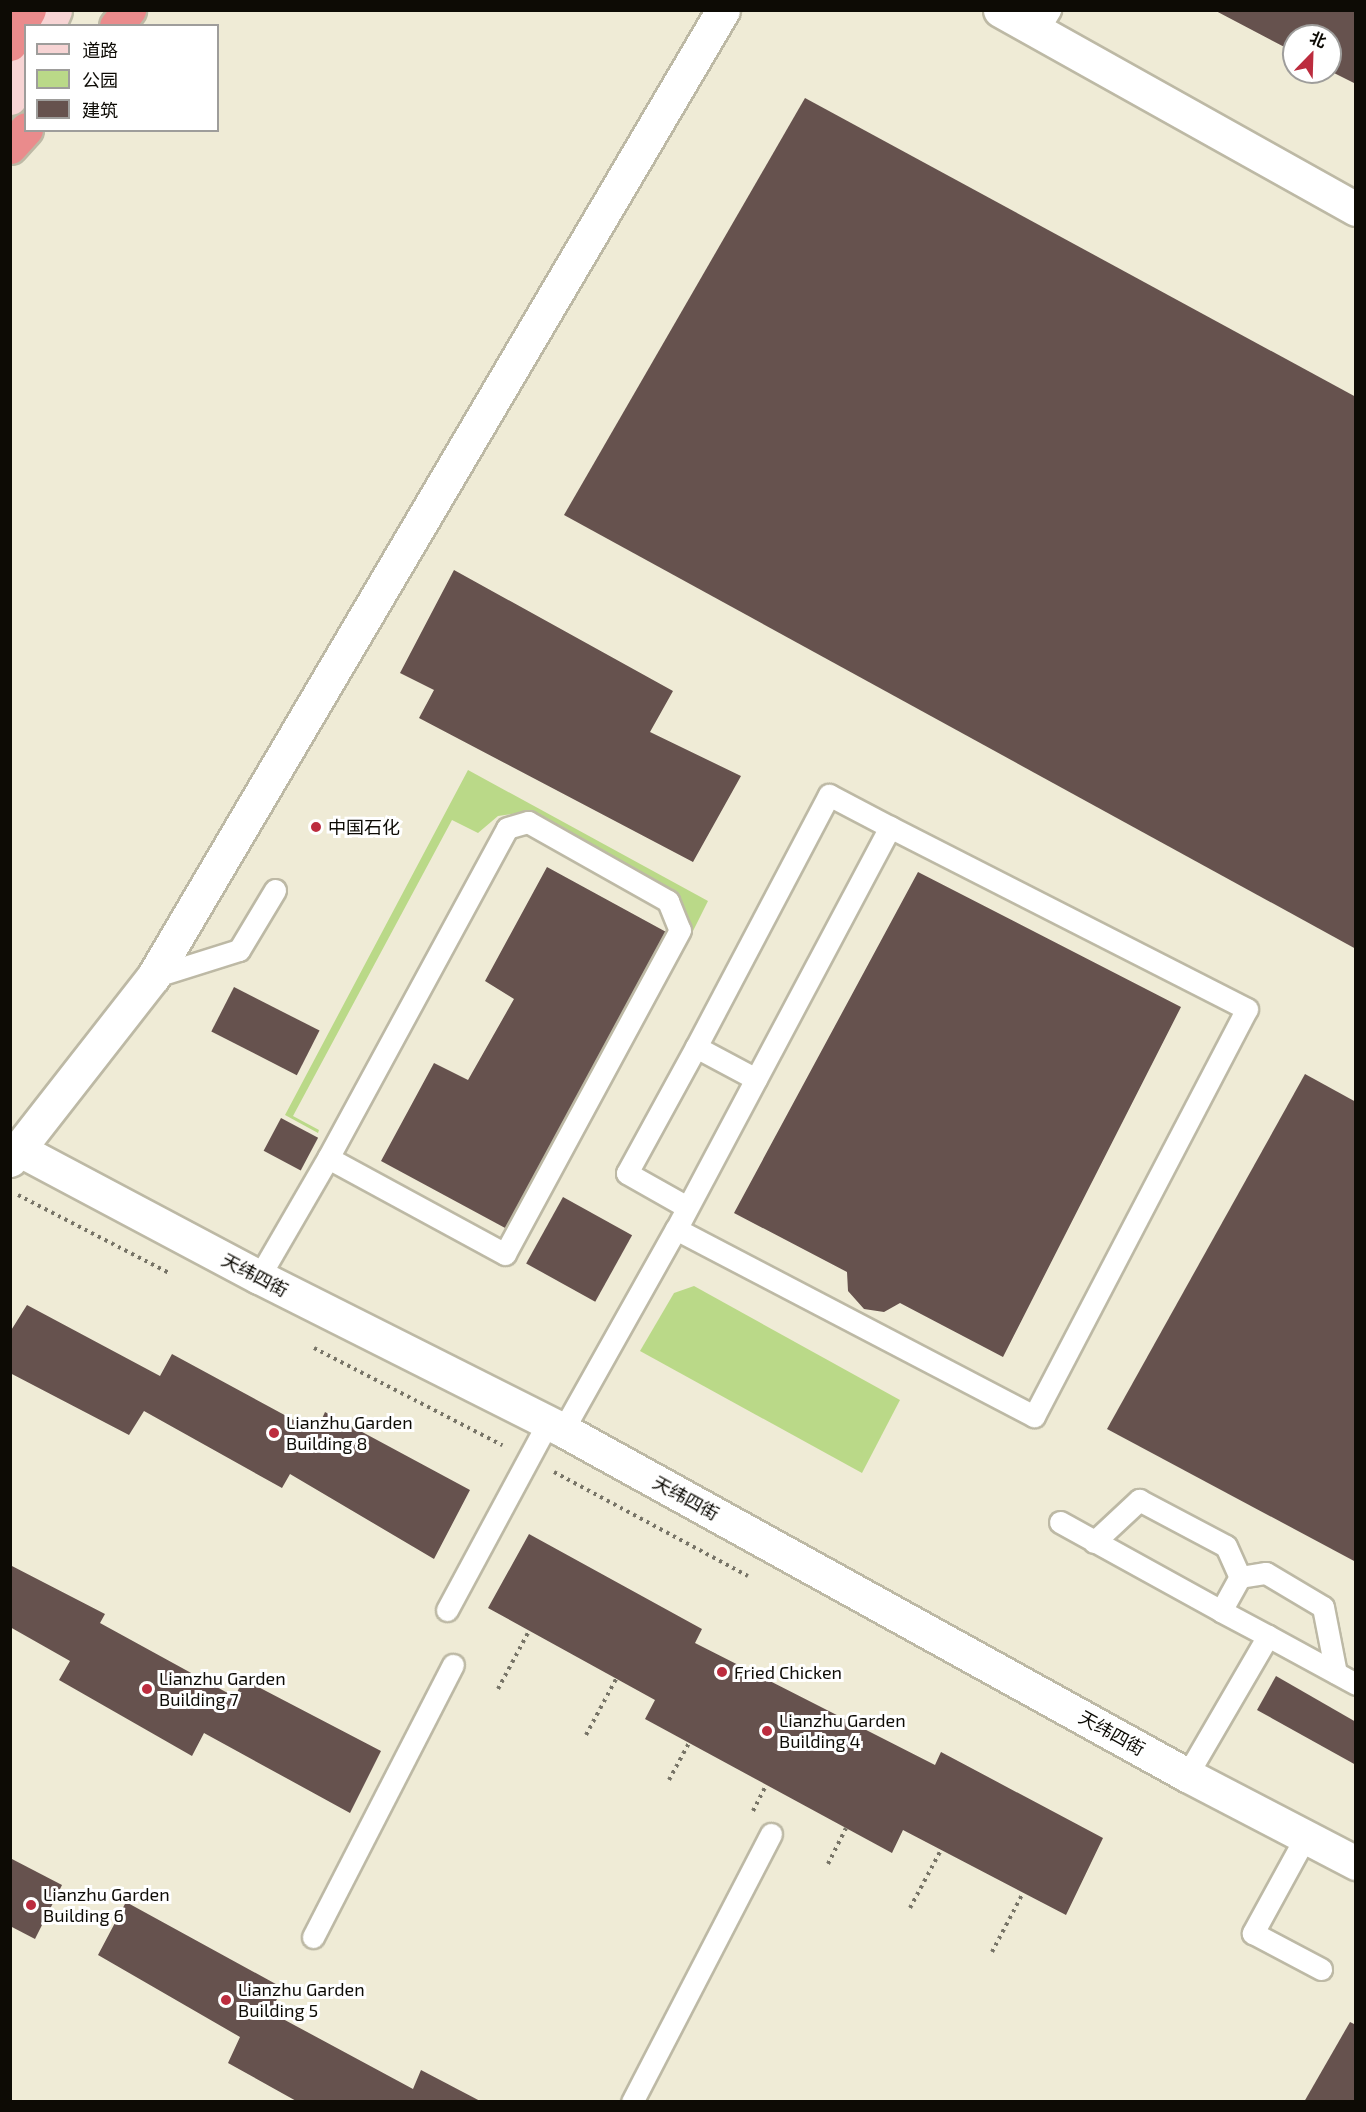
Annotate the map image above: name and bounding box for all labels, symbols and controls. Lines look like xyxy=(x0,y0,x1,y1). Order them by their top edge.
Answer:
legend xyxy=(24,24,219,132)
north arrow xyxy=(1282,24,1342,84)
text: 北 xyxy=(1307,27,1330,51)
text: 道路 xyxy=(82,39,118,61)
text: 公园 xyxy=(82,69,118,91)
text: 建筑 xyxy=(82,99,118,121)
place label: 中国石化 xyxy=(328,816,400,838)
marker: 中国石化 xyxy=(309,820,323,834)
street label: 天纬四街 xyxy=(218,1249,292,1301)
place label: Lianzhu Garden Building 8 xyxy=(286,1412,413,1454)
marker: Lianzhu Garden Building 8 xyxy=(267,1426,281,1440)
street label: 天纬四街 xyxy=(649,1471,723,1525)
place label: Fried Chicken xyxy=(734,1661,842,1683)
marker: Fried Chicken xyxy=(715,1665,729,1679)
place label: Lianzhu Garden Building 7 xyxy=(159,1668,286,1710)
marker: Lianzhu Garden Building 7 xyxy=(140,1682,154,1696)
street label: 天纬四街 xyxy=(1075,1706,1149,1760)
place label: Lianzhu Garden Building 4 xyxy=(779,1710,906,1752)
marker: Lianzhu Garden Building 4 xyxy=(760,1724,774,1738)
place label: Lianzhu Garden Building 6 xyxy=(43,1884,170,1926)
marker: Lianzhu Garden Building 6 xyxy=(24,1898,38,1912)
place label: Lianzhu Garden Building 5 xyxy=(238,1979,365,2022)
marker: Lianzhu Garden Building 5 xyxy=(219,1993,233,2007)

